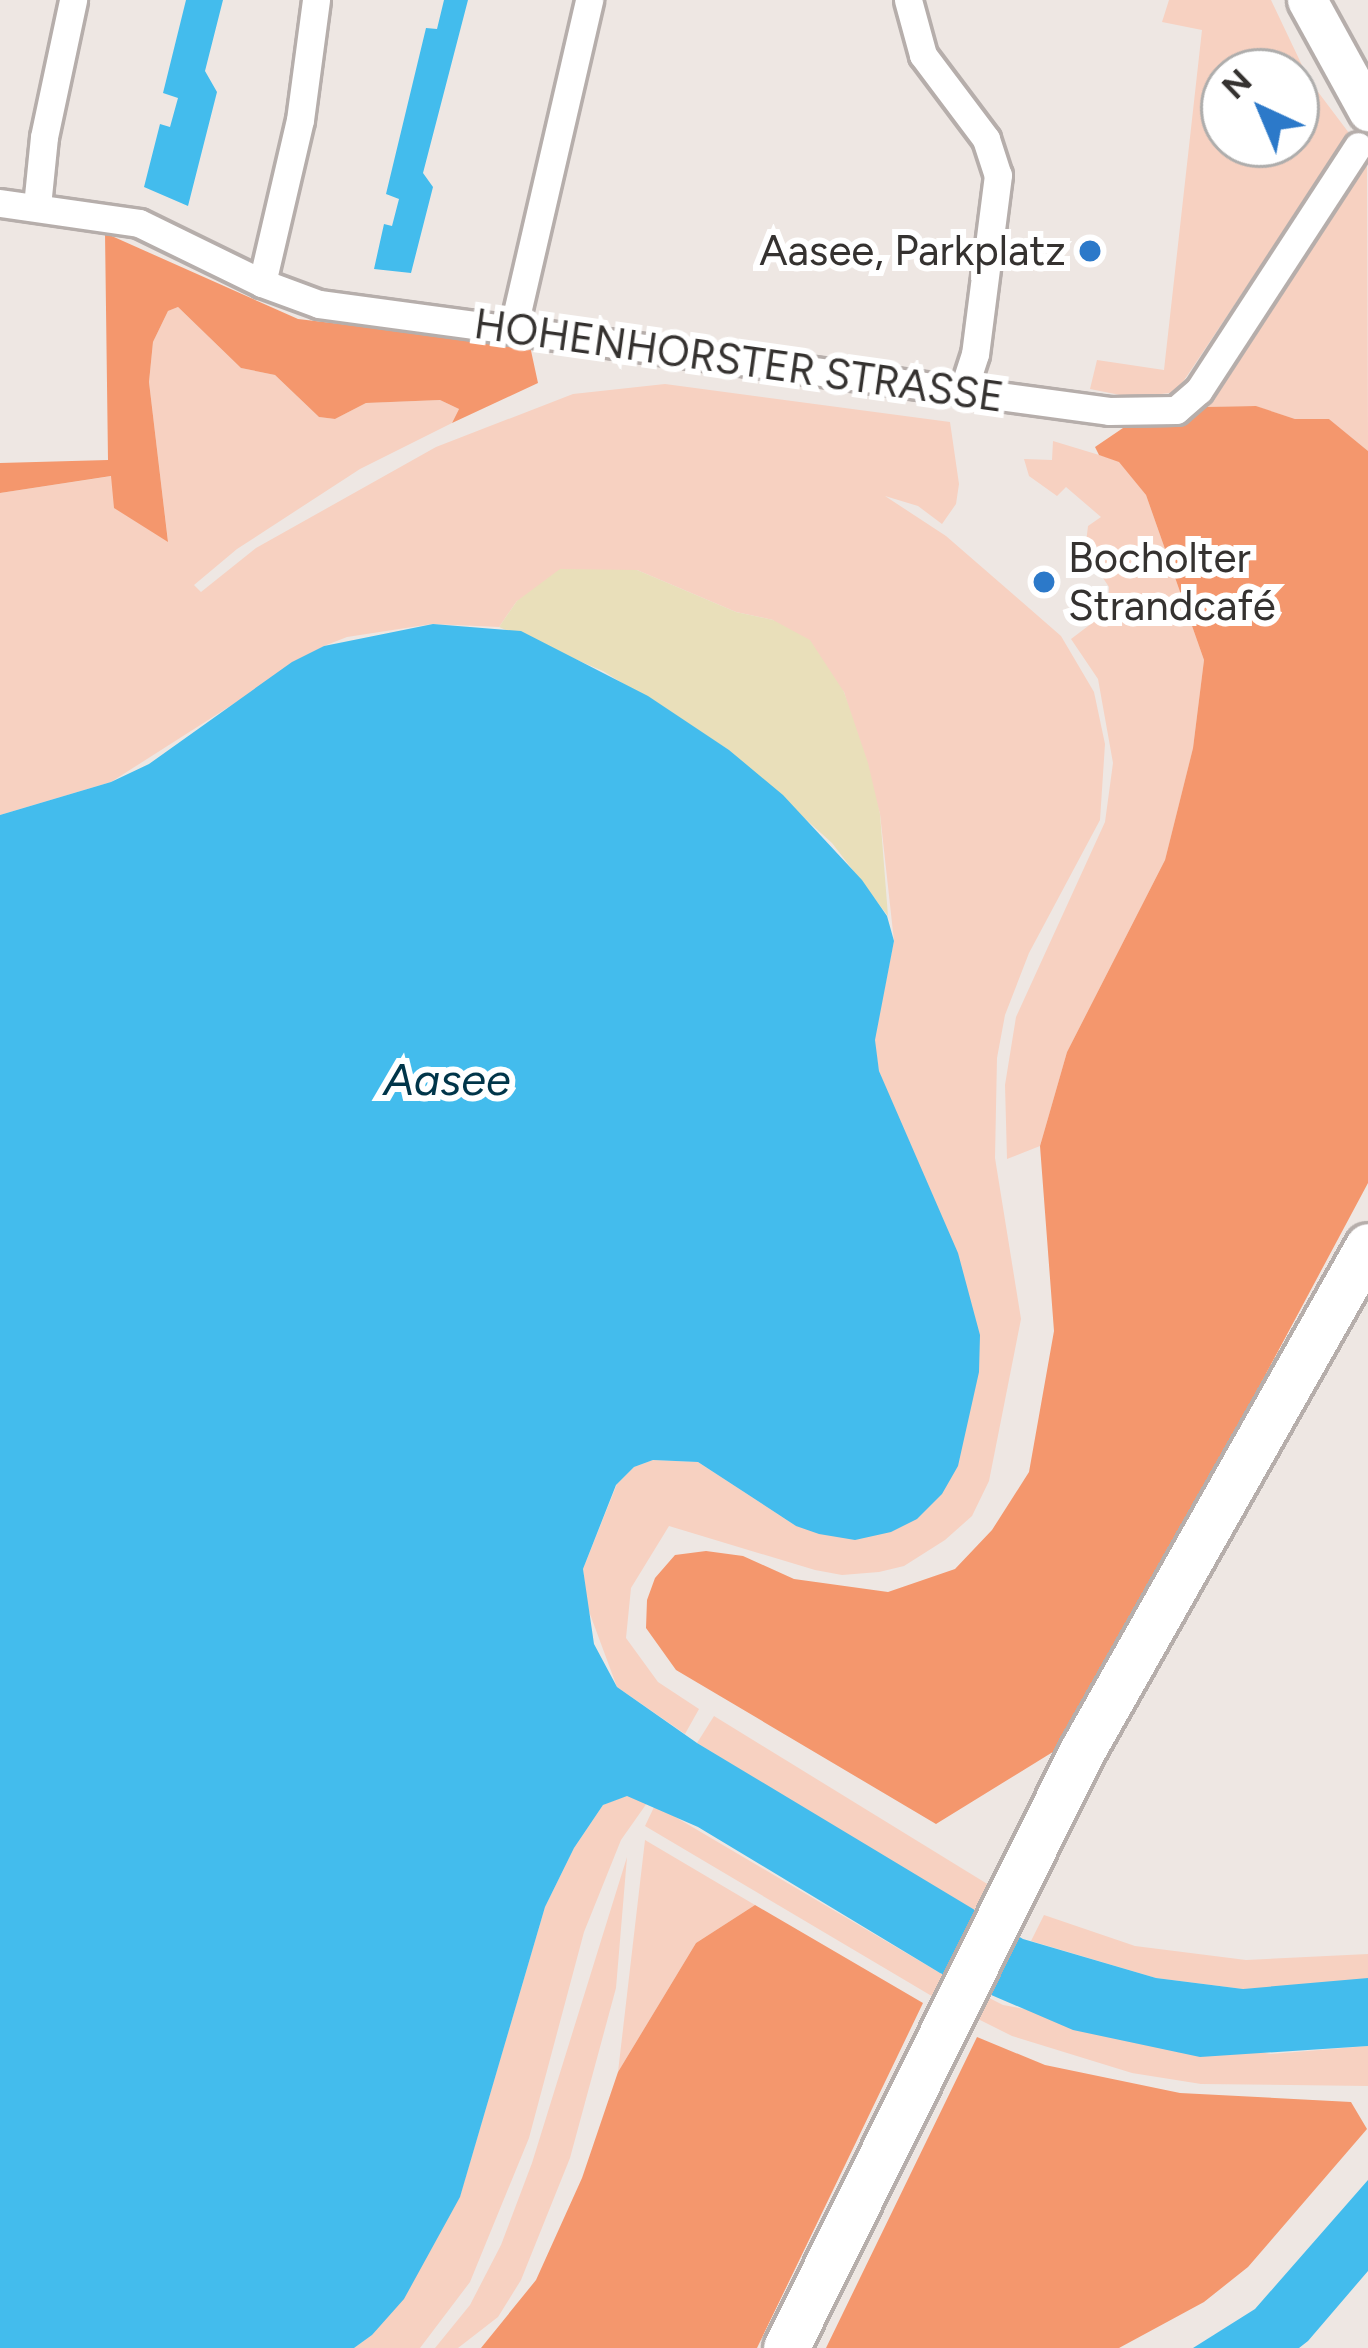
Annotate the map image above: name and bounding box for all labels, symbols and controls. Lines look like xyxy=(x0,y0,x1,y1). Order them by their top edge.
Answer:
north arrow xyxy=(1200,48,1320,168)
text: N xyxy=(1214,61,1259,107)
place label: Aasee, Parkplatz xyxy=(759,226,1066,276)
marker: Aasee, Parkplatz xyxy=(1077,238,1103,264)
street label: HOHENHORSTER STRASSE xyxy=(471,299,1007,423)
place label: Bocholter Strandcafé xyxy=(1068,533,1276,632)
marker: Bocholter Strandcafé xyxy=(1031,569,1057,595)
water label: Aasee xyxy=(383,1053,511,1107)

